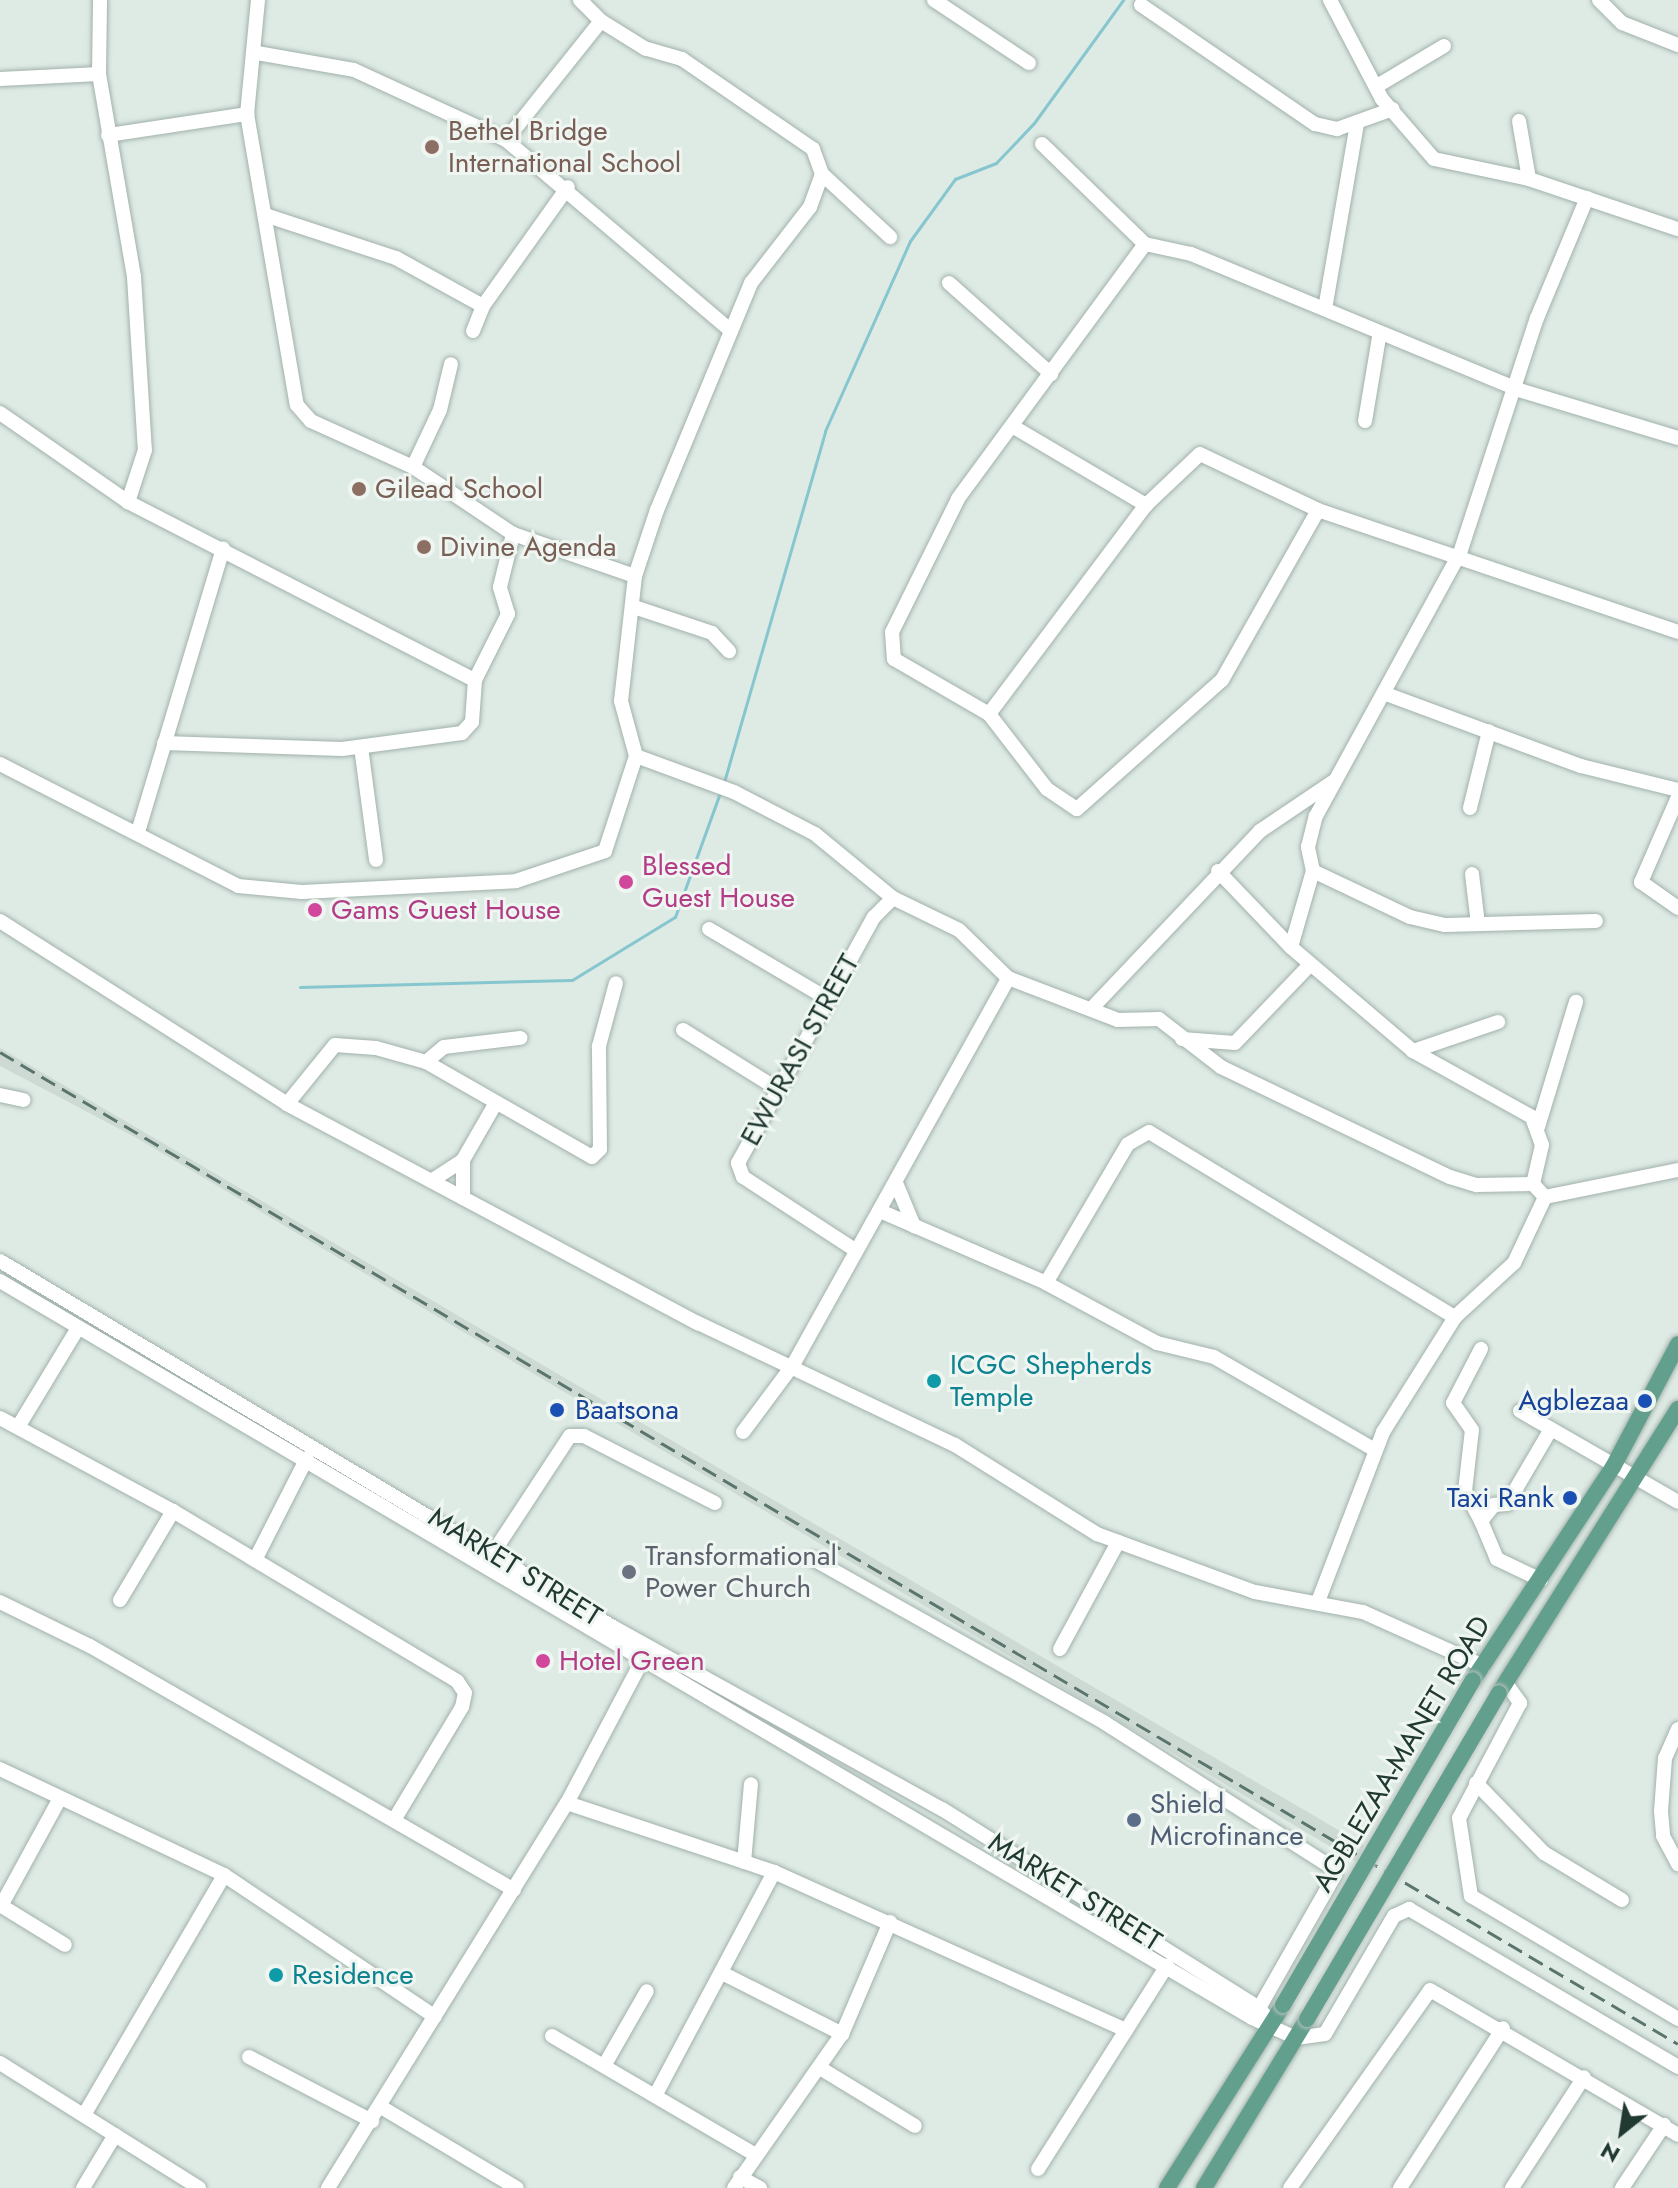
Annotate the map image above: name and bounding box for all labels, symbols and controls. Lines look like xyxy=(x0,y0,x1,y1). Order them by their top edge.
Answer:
place label: Bethel Bridge International School xyxy=(448,114,681,180)
marker: Bethel Bridge International School xyxy=(423,138,441,156)
place label: Gilead School xyxy=(375,472,543,506)
marker: Gilead School xyxy=(350,480,368,498)
place label: Divine Agenda xyxy=(440,530,616,564)
marker: Divine Agenda xyxy=(415,538,433,556)
place label: Blessed Guest House xyxy=(642,849,795,915)
marker: Blessed Guest House xyxy=(617,873,635,891)
place label: Gams Guest House xyxy=(331,893,561,927)
marker: Gams Guest House xyxy=(306,901,324,919)
street label: EWURASI STREET xyxy=(734,949,866,1151)
place label: ICGC Shepherds Temple xyxy=(950,1348,1152,1414)
marker: ICGC Shepherds Temple xyxy=(925,1372,943,1390)
place label: Agblezaa xyxy=(1518,1384,1629,1418)
marker: Agblezaa xyxy=(1636,1392,1654,1410)
place label: Baatsona xyxy=(575,1393,679,1427)
marker: Baatsona xyxy=(546,1399,568,1421)
place label: Taxi Rank xyxy=(1447,1481,1554,1515)
marker: Taxi Rank xyxy=(1561,1489,1579,1507)
street label: MARKET STREET xyxy=(422,1500,608,1634)
place label: Transformational Power Church xyxy=(645,1539,837,1605)
marker: Transformational Power Church xyxy=(620,1563,638,1581)
street label: AGBLEZAA-MANET ROAD xyxy=(1306,1610,1498,1898)
place label: Hotel Green xyxy=(559,1644,705,1678)
marker: Hotel Green xyxy=(534,1652,552,1670)
place label: Shield Microfinance xyxy=(1150,1787,1304,1853)
marker: Shield Microfinance xyxy=(1125,1811,1143,1829)
street label: MARKET STREET xyxy=(982,1825,1168,1959)
place label: Residence xyxy=(292,1958,414,1992)
marker: Residence xyxy=(267,1966,285,1984)
north arrow xyxy=(1582,2092,1662,2172)
text: N xyxy=(1594,2135,1626,2171)

